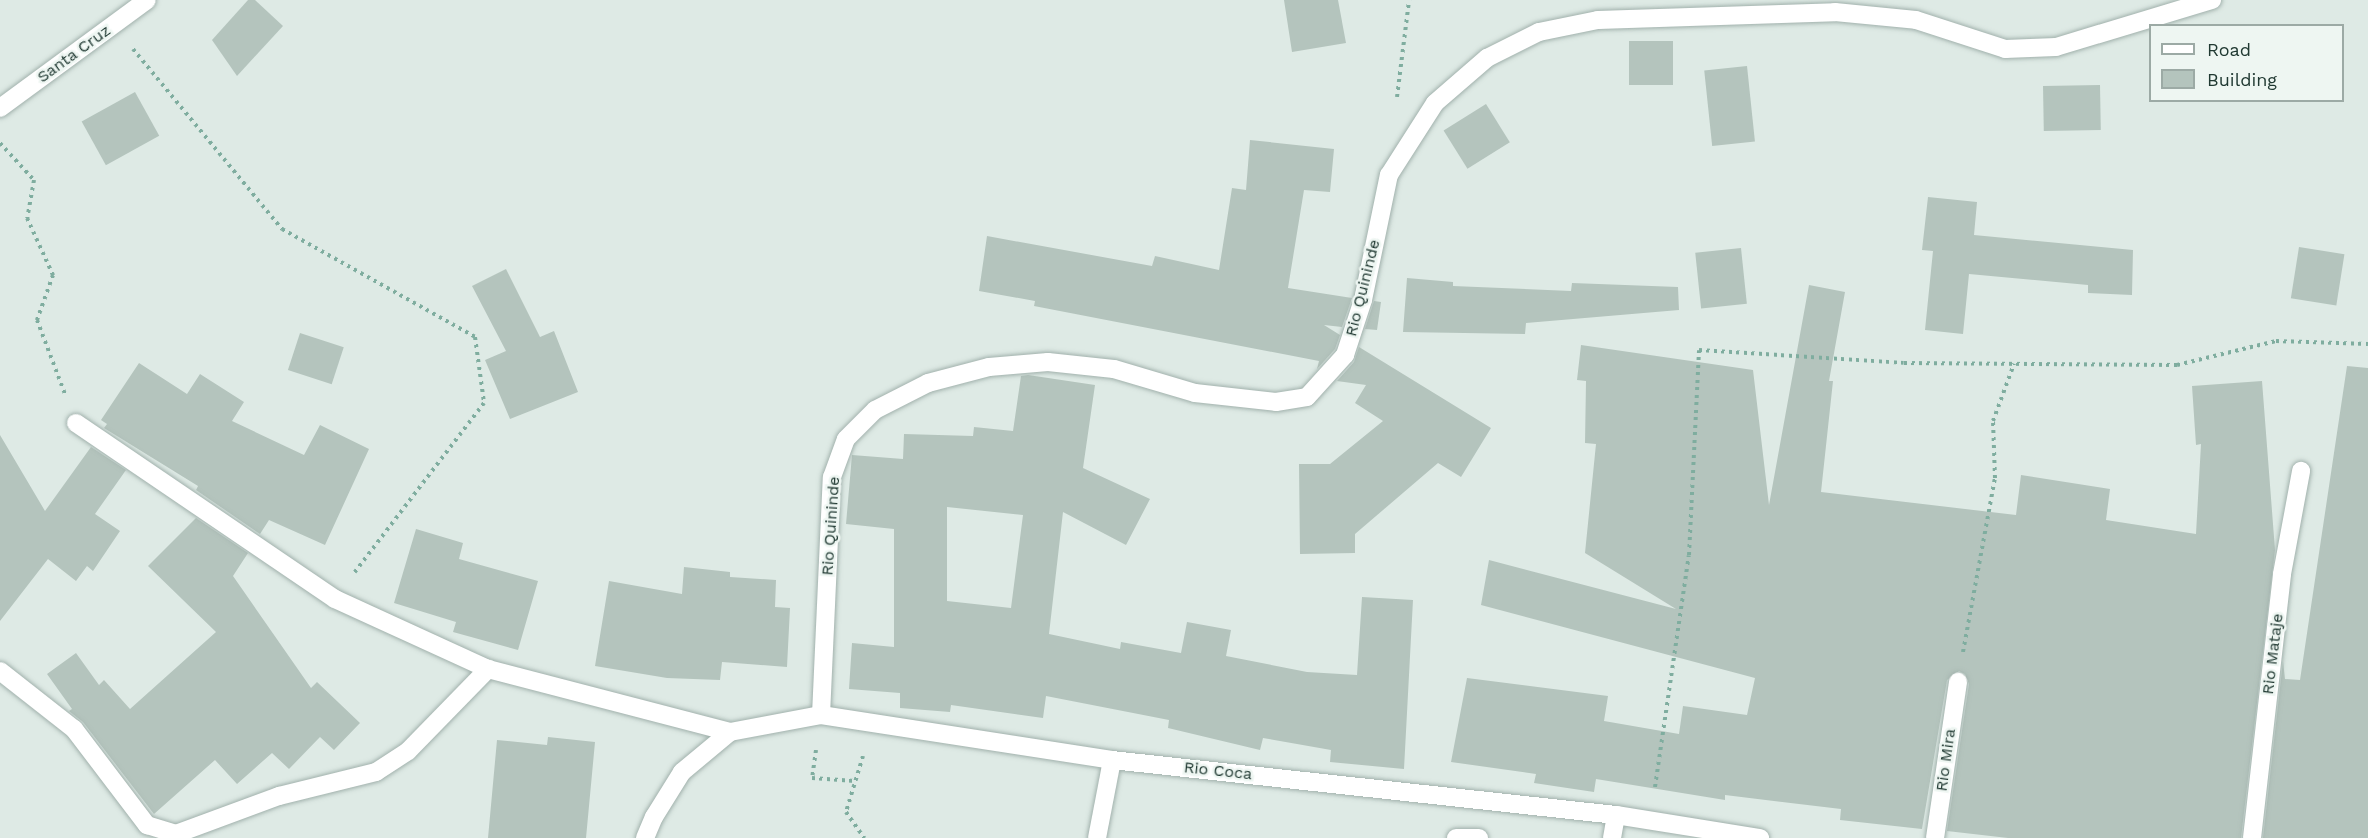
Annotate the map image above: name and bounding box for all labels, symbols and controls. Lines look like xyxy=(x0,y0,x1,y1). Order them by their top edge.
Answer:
street label: Santa Cruz xyxy=(34,21,114,87)
legend xyxy=(2149,24,2344,102)
text: Road xyxy=(2207,39,2251,60)
text: Building xyxy=(2207,69,2277,90)
street label: Rio Quininde xyxy=(1342,238,1384,338)
street label: Rio Quininde xyxy=(818,476,844,576)
street label: Rio Mataje xyxy=(2259,612,2287,696)
street label: Rio Mira xyxy=(1932,727,1960,793)
street label: Rio Coca xyxy=(1183,758,1253,784)

